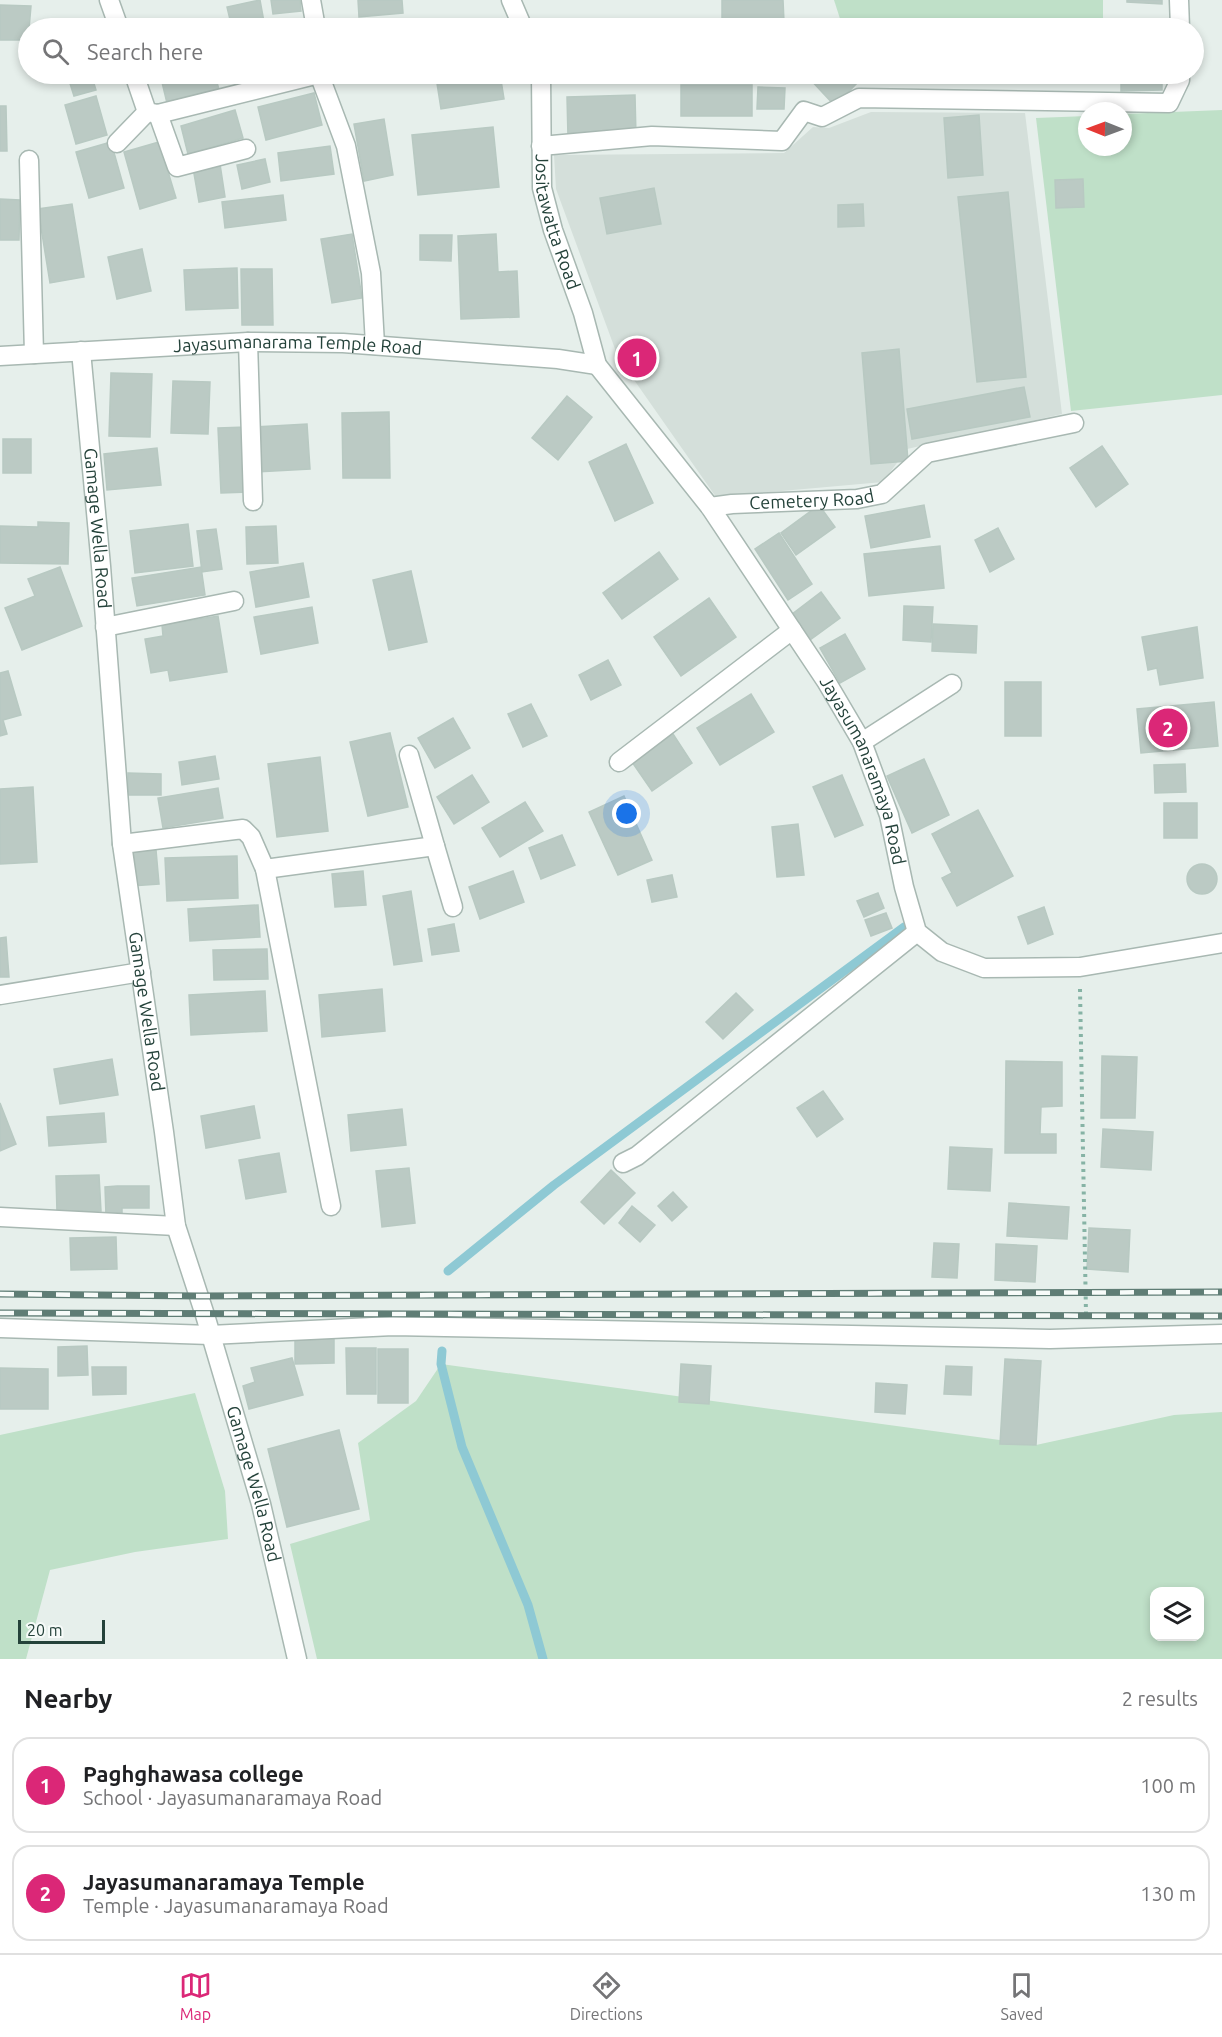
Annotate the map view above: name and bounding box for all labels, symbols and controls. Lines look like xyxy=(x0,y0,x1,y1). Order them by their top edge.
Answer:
search box xyxy=(18,18,1204,84)
icon: search xyxy=(39,35,72,68)
text: Search here xyxy=(87,39,203,64)
north arrow xyxy=(1078,102,1132,156)
street label: Jositawatta Road xyxy=(533,154,585,292)
street label: Jayasumanarama Temple Road xyxy=(173,331,423,358)
pin: 1 xyxy=(618,336,656,380)
street label: Gamage Wella Road xyxy=(81,447,115,609)
street label: Cemetery Road xyxy=(749,485,876,512)
street label: Jayasumanaramaya Road xyxy=(816,672,910,866)
pin: 2 xyxy=(1148,706,1188,750)
your location xyxy=(612,799,641,828)
street label: Gamage Wella Road xyxy=(126,930,169,1093)
street label: Gamage Wella Road xyxy=(223,1403,285,1564)
map controls xyxy=(1150,1587,1204,1641)
button: layers xyxy=(1150,1587,1204,1641)
scale bar xyxy=(18,1617,105,1644)
text: 20 m xyxy=(27,1621,63,1639)
text: Nearby xyxy=(24,1684,112,1713)
text: 2 results xyxy=(1122,1687,1198,1710)
text: Paghghawasa college xyxy=(83,1761,304,1786)
text: 1 xyxy=(40,1774,51,1797)
text: 100 m xyxy=(1140,1774,1196,1797)
text: School · Jayasumanaramaya Road xyxy=(83,1786,382,1809)
text: Jayasumanaramaya Temple xyxy=(83,1869,365,1894)
text: 2 xyxy=(40,1882,51,1905)
text: 130 m xyxy=(1140,1882,1196,1905)
text: Temple · Jayasumanaramaya Road xyxy=(83,1894,389,1917)
tab: Map xyxy=(179,1969,212,2023)
tab: Directions xyxy=(570,1969,643,2023)
tab: Saved xyxy=(1001,1969,1043,2023)

